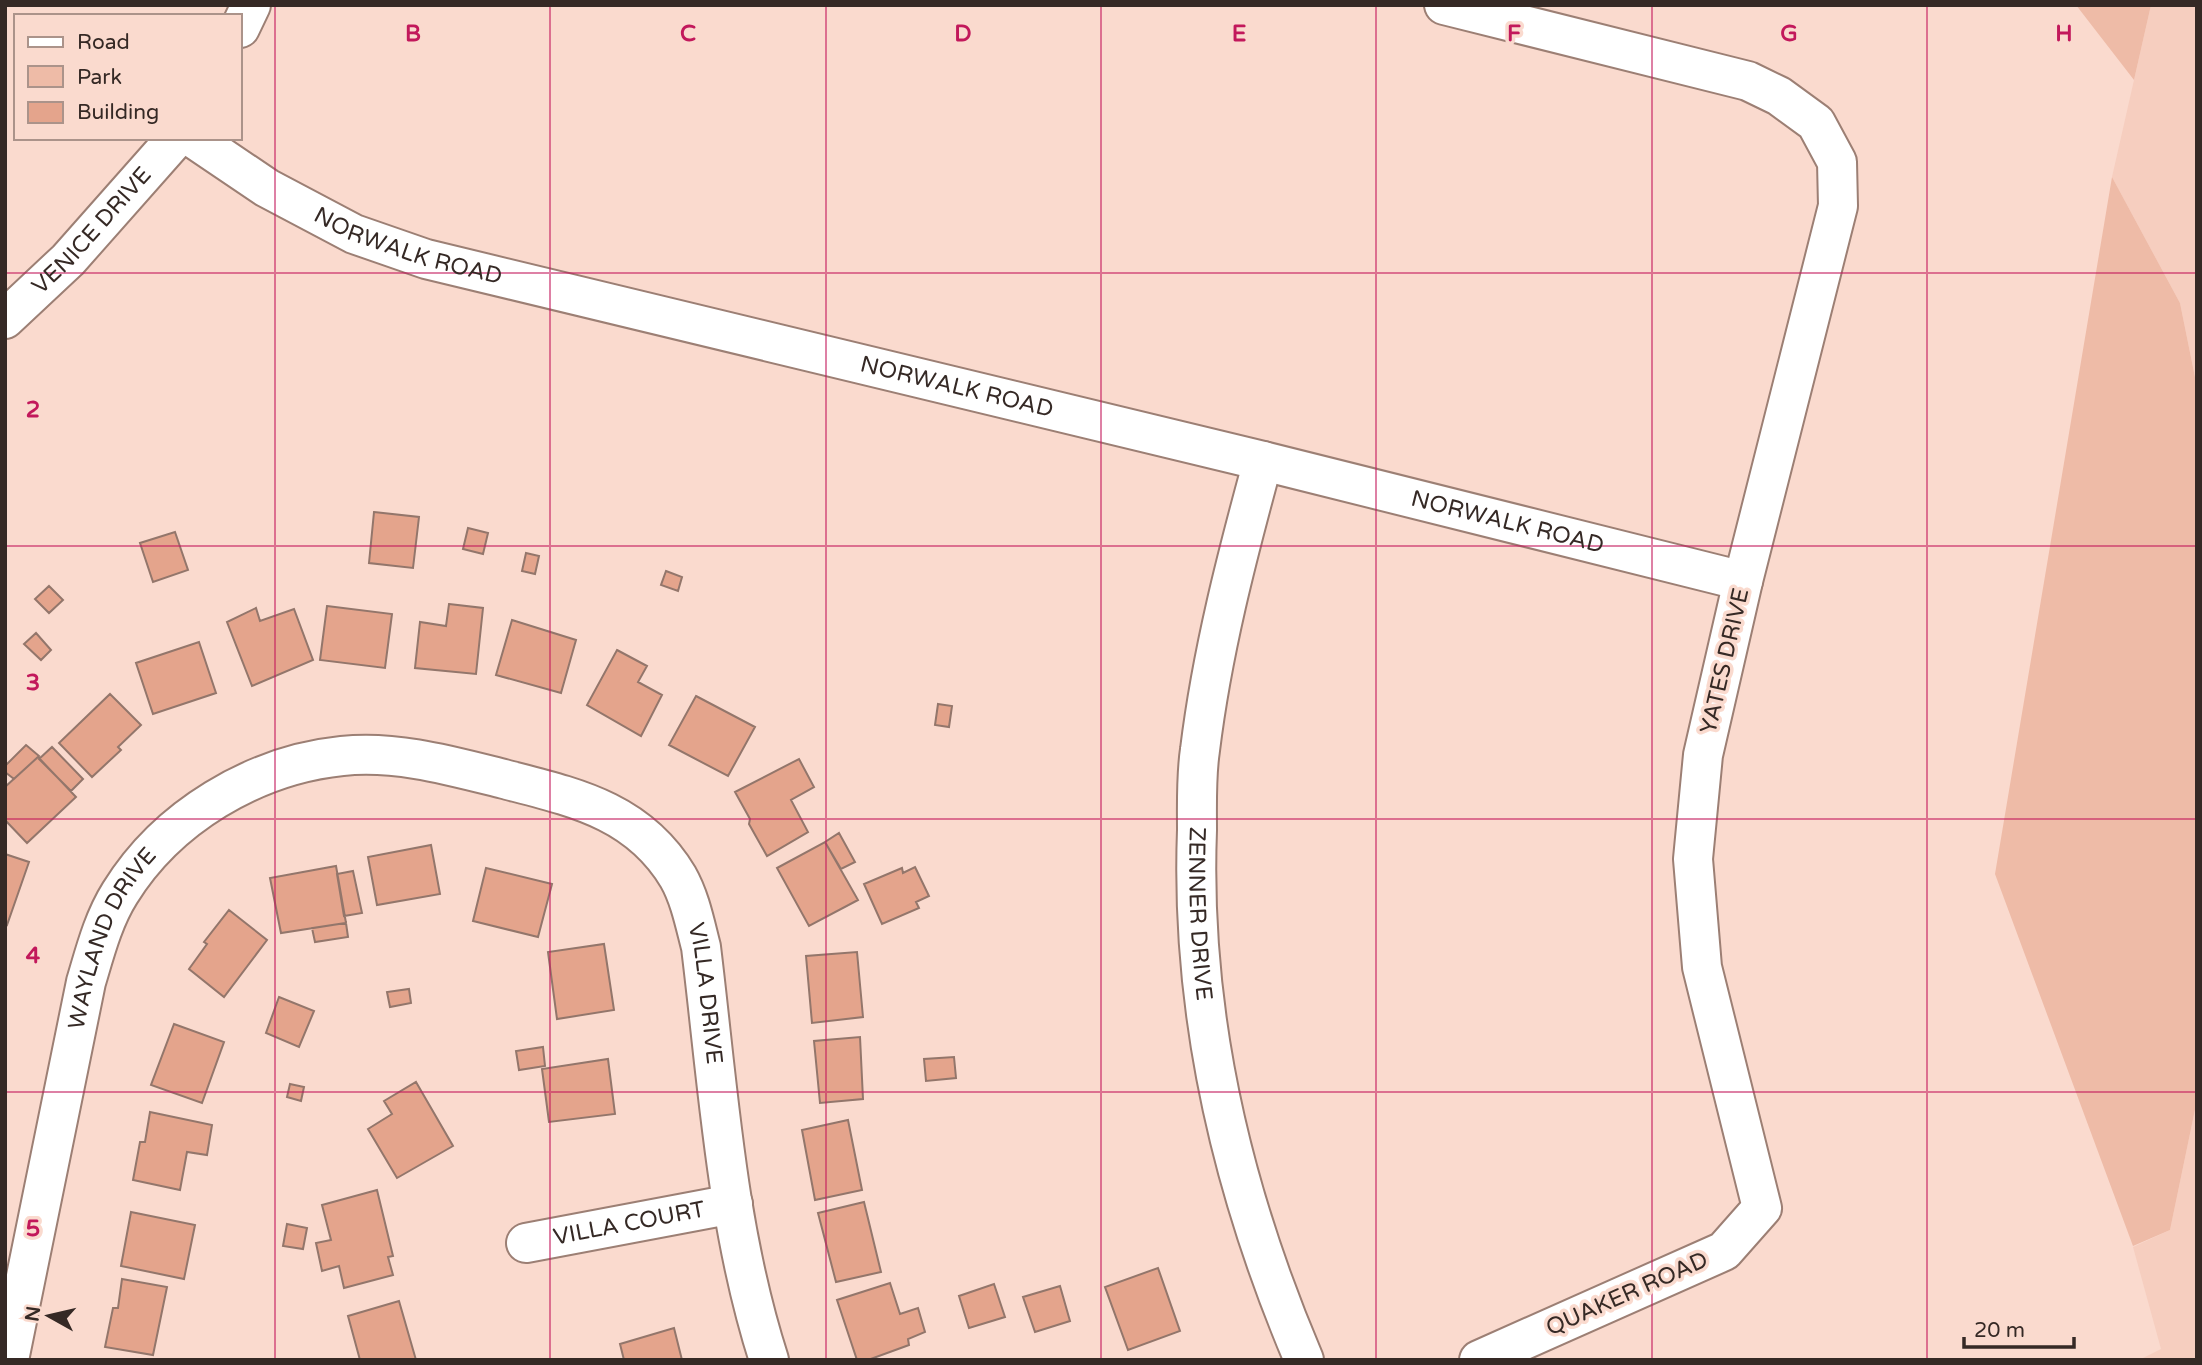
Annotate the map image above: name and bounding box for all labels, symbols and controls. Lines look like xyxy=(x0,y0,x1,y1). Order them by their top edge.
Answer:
legend xyxy=(14,14,242,140)
text: B xyxy=(405,20,421,48)
text: C xyxy=(680,20,696,48)
text: D xyxy=(954,20,972,48)
text: E xyxy=(1232,20,1246,48)
text: F xyxy=(1507,20,1521,48)
text: G xyxy=(1780,20,1798,48)
text: H xyxy=(2055,20,2073,48)
text: Road xyxy=(77,30,130,55)
text: Park xyxy=(77,65,122,90)
text: Building xyxy=(77,100,159,125)
street label: VENICE DRIVE xyxy=(26,161,158,300)
street label: NORWALK ROAD xyxy=(309,201,505,291)
street label: NORWALK ROAD xyxy=(857,350,1056,424)
text: 2 xyxy=(26,396,40,424)
street label: NORWALK ROAD xyxy=(1408,485,1607,560)
street label: YATES DRIVE xyxy=(1695,585,1755,737)
text: 3 xyxy=(26,669,40,697)
street label: ZENNER DRIVE xyxy=(1182,826,1218,1002)
street label: WAYLAND DRIVE xyxy=(63,842,162,1032)
street label: VILLA DRIVE xyxy=(681,920,728,1066)
text: 4 xyxy=(26,942,41,970)
street label: VILLA COURT xyxy=(551,1196,707,1252)
text: 5 xyxy=(26,1215,40,1243)
street label: QUAKER ROAD xyxy=(1542,1246,1712,1342)
north arrow xyxy=(14,1281,84,1351)
text: N xyxy=(21,1305,45,1323)
scale bar xyxy=(1964,1306,2074,1350)
text: 20 m xyxy=(1974,1318,2025,1343)

